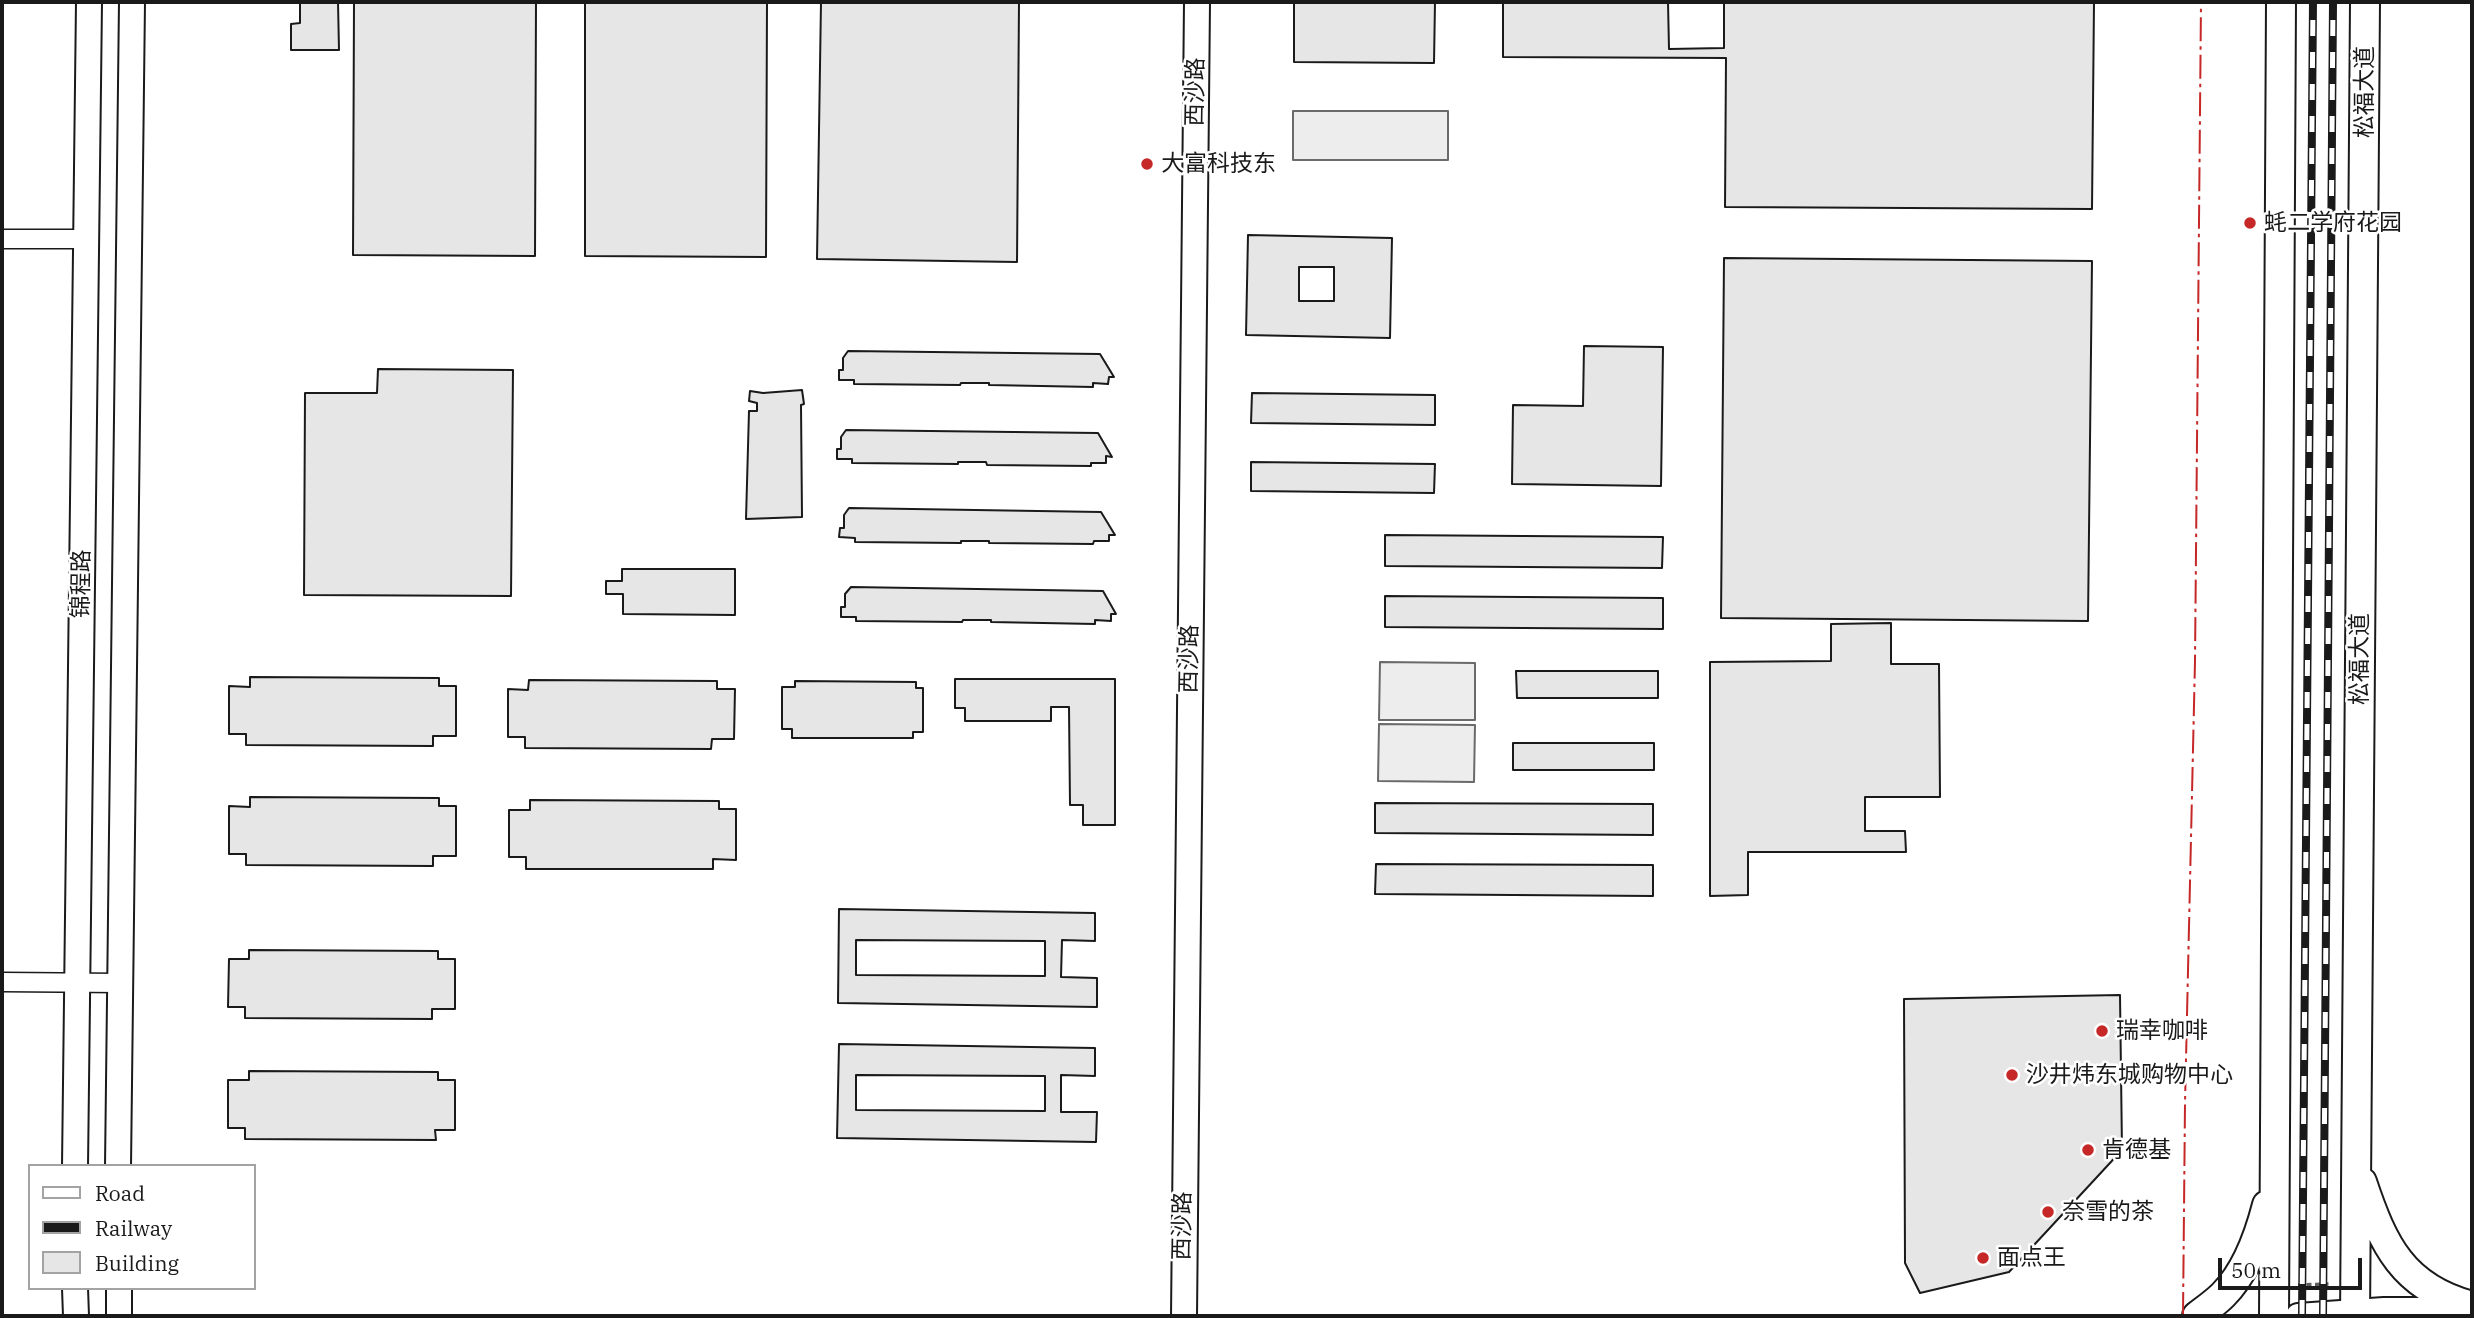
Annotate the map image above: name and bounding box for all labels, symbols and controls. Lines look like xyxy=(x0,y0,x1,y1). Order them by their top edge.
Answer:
street label: 松福大道 xyxy=(2351,46,2379,138)
street label: 西沙路 xyxy=(1182,57,1210,127)
place label: 大富科技东 xyxy=(1161,150,1276,178)
marker: 大富科技东 xyxy=(1139,156,1155,172)
place label: 蚝二学府花园 xyxy=(2264,209,2402,237)
marker: 蚝二学府花园 xyxy=(2242,215,2258,231)
street label: 锦程路 xyxy=(68,549,96,619)
street label: 松福大道 xyxy=(2346,613,2374,705)
street label: 西沙路 xyxy=(1176,624,1204,694)
place label: 瑞幸咖啡 xyxy=(2116,1017,2208,1045)
marker: 瑞幸咖啡 xyxy=(2094,1023,2110,1039)
place label: 沙井炜东城购物中心 xyxy=(2026,1061,2233,1089)
marker: 沙井炜东城购物中心 xyxy=(2004,1067,2020,1083)
place label: 肯德基 xyxy=(2102,1136,2171,1164)
marker: 肯德基 xyxy=(2080,1142,2096,1158)
legend xyxy=(28,1164,256,1290)
text: Road xyxy=(95,1179,145,1207)
street label: 西沙路 xyxy=(1169,1191,1197,1261)
place label: 奈雪的茶 xyxy=(2062,1198,2154,1226)
marker: 奈雪的茶 xyxy=(2040,1204,2056,1220)
text: Railway xyxy=(95,1214,172,1242)
place label: 面点王 xyxy=(1997,1244,2066,1272)
scale bar xyxy=(2222,1244,2366,1288)
text: Building xyxy=(95,1249,179,1277)
marker: 面点王 xyxy=(1975,1250,1991,1266)
text: 50 m xyxy=(2231,1256,2281,1284)

